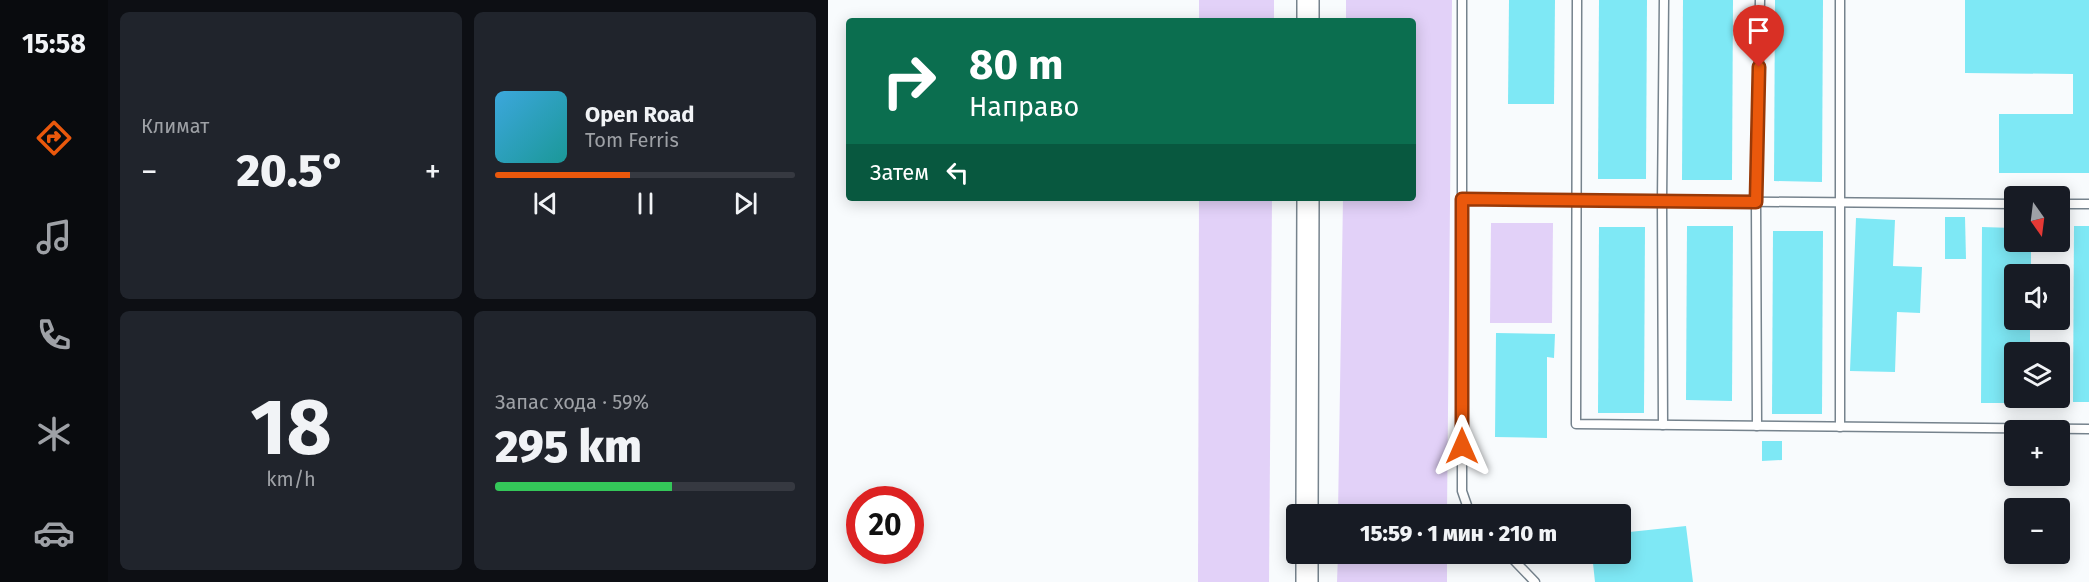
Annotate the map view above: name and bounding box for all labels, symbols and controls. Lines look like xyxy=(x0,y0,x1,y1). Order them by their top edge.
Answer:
pin xyxy=(1733,5,1784,67)
icon: arrive xyxy=(1742,14,1775,47)
text: 15:58 xyxy=(22,28,86,60)
text: 80 m xyxy=(969,40,1063,90)
icon: right xyxy=(870,42,948,120)
text: Направо xyxy=(969,91,1079,123)
text: Open Road xyxy=(585,101,695,128)
text: Климат xyxy=(141,114,209,138)
icon: directions xyxy=(33,117,75,159)
text: Tom Ferris xyxy=(585,128,679,152)
text: 20.5° xyxy=(236,144,346,198)
text: − xyxy=(141,152,158,192)
text: + xyxy=(425,152,441,192)
icon: left xyxy=(941,156,974,189)
text: Затем xyxy=(870,159,929,186)
north arrow xyxy=(2004,186,2070,252)
map controls xyxy=(2004,186,2070,564)
icon: previous xyxy=(529,187,562,220)
icon: pause xyxy=(629,187,662,220)
icon: next xyxy=(729,187,762,220)
icon: music xyxy=(33,216,75,258)
button: sound xyxy=(2004,264,2070,330)
icon: phone xyxy=(33,314,75,356)
button: layers xyxy=(2004,342,2070,408)
text: 18 xyxy=(250,381,332,475)
text: Запас хода · 59% xyxy=(495,390,649,414)
icon: climate xyxy=(33,413,75,455)
position arrow xyxy=(1430,414,1494,478)
text: 295 km xyxy=(495,420,642,474)
button: + xyxy=(2004,420,2070,486)
text: km/h xyxy=(266,467,316,491)
speed limit sign: 20 xyxy=(846,486,924,564)
button: − xyxy=(2004,498,2070,564)
icon: car xyxy=(33,512,75,554)
text: 15:59 · 1 мин · 210 m xyxy=(1360,520,1557,547)

